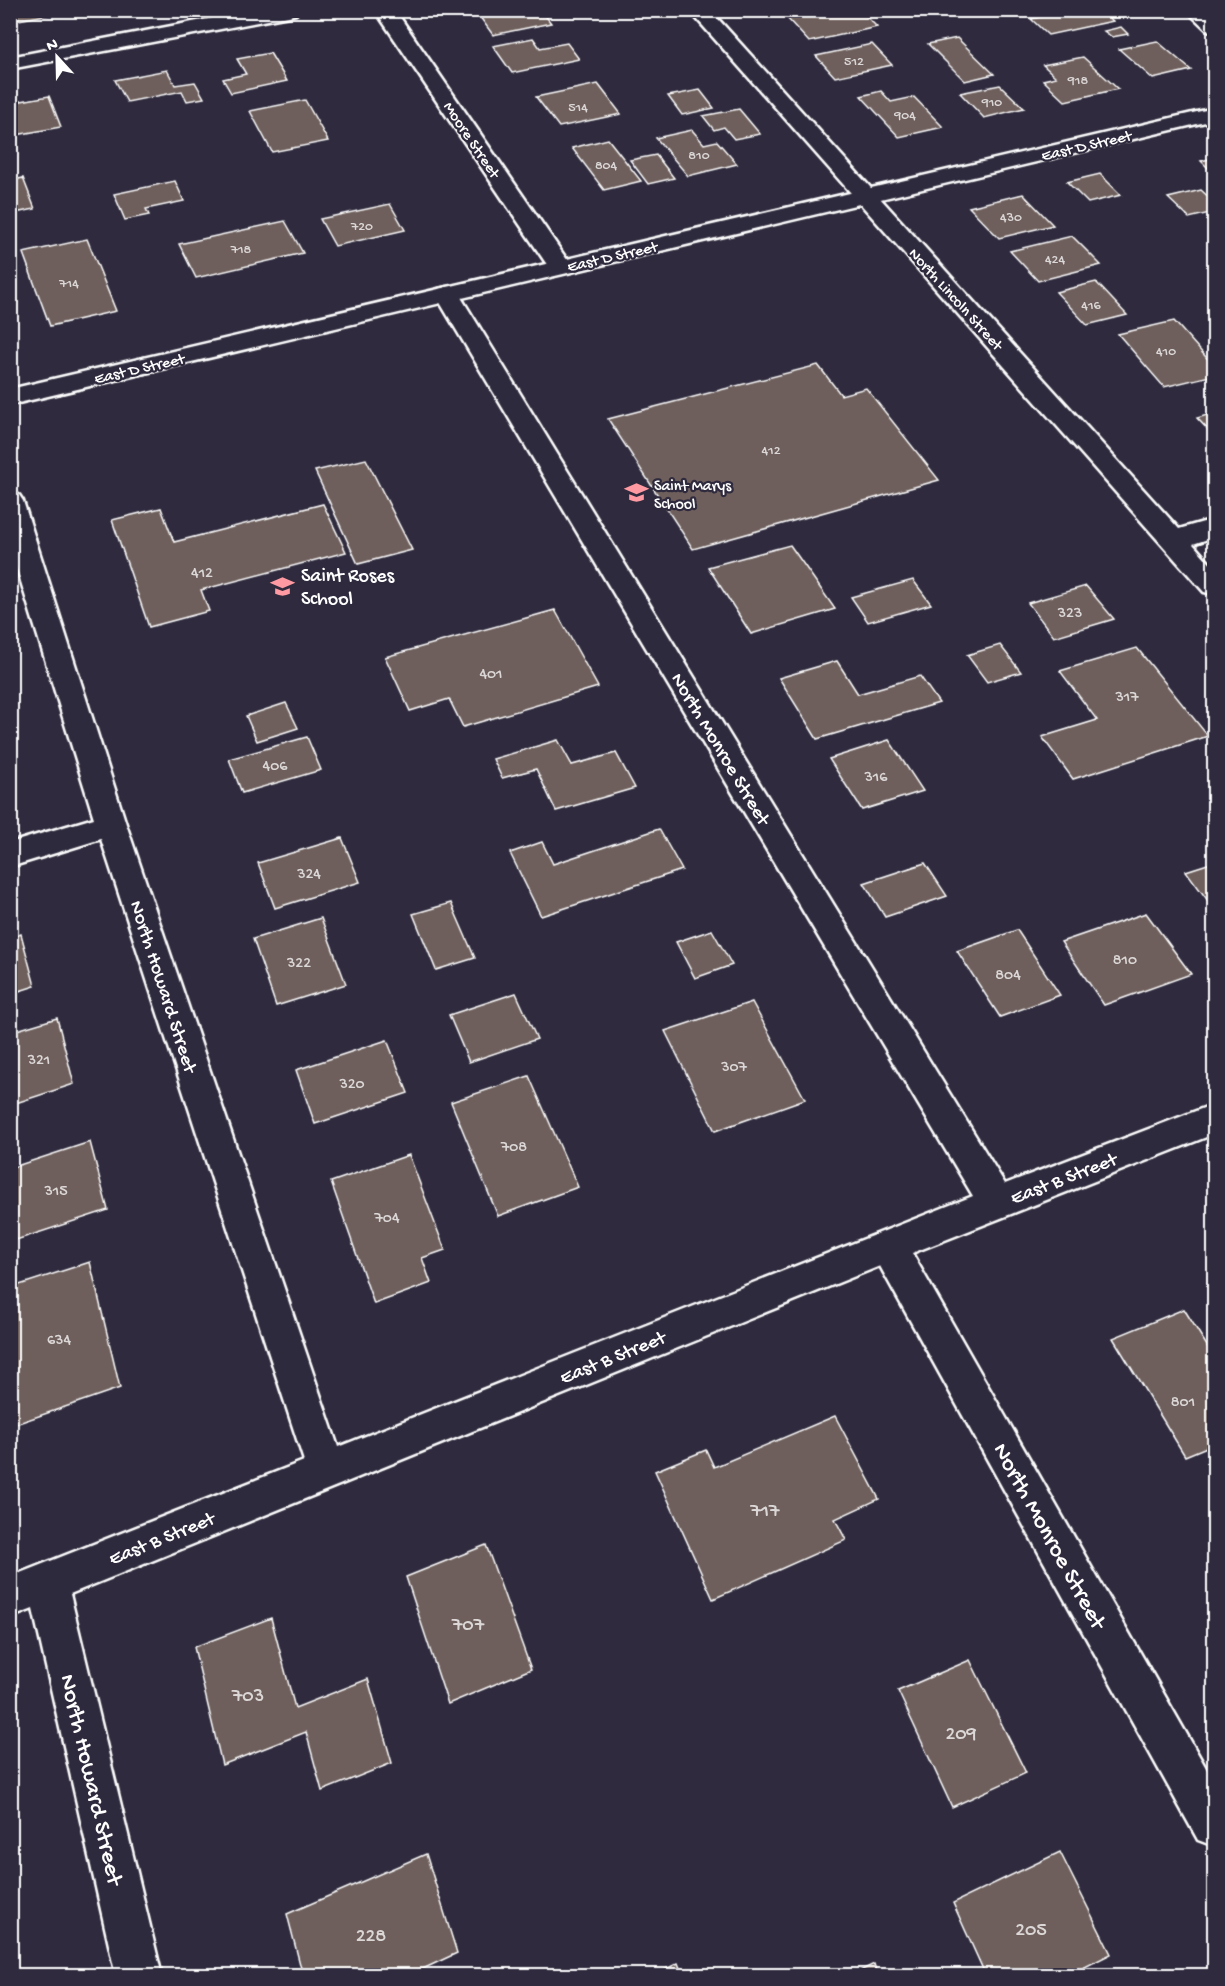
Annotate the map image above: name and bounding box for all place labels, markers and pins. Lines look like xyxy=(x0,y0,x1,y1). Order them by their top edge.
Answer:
place label: Saint Marys School xyxy=(654,478,732,515)
school or university icon: Saint Marys School xyxy=(623,480,649,506)
place label: Saint Roses School xyxy=(301,566,395,612)
school or university icon: Saint Roses School xyxy=(270,573,296,599)

